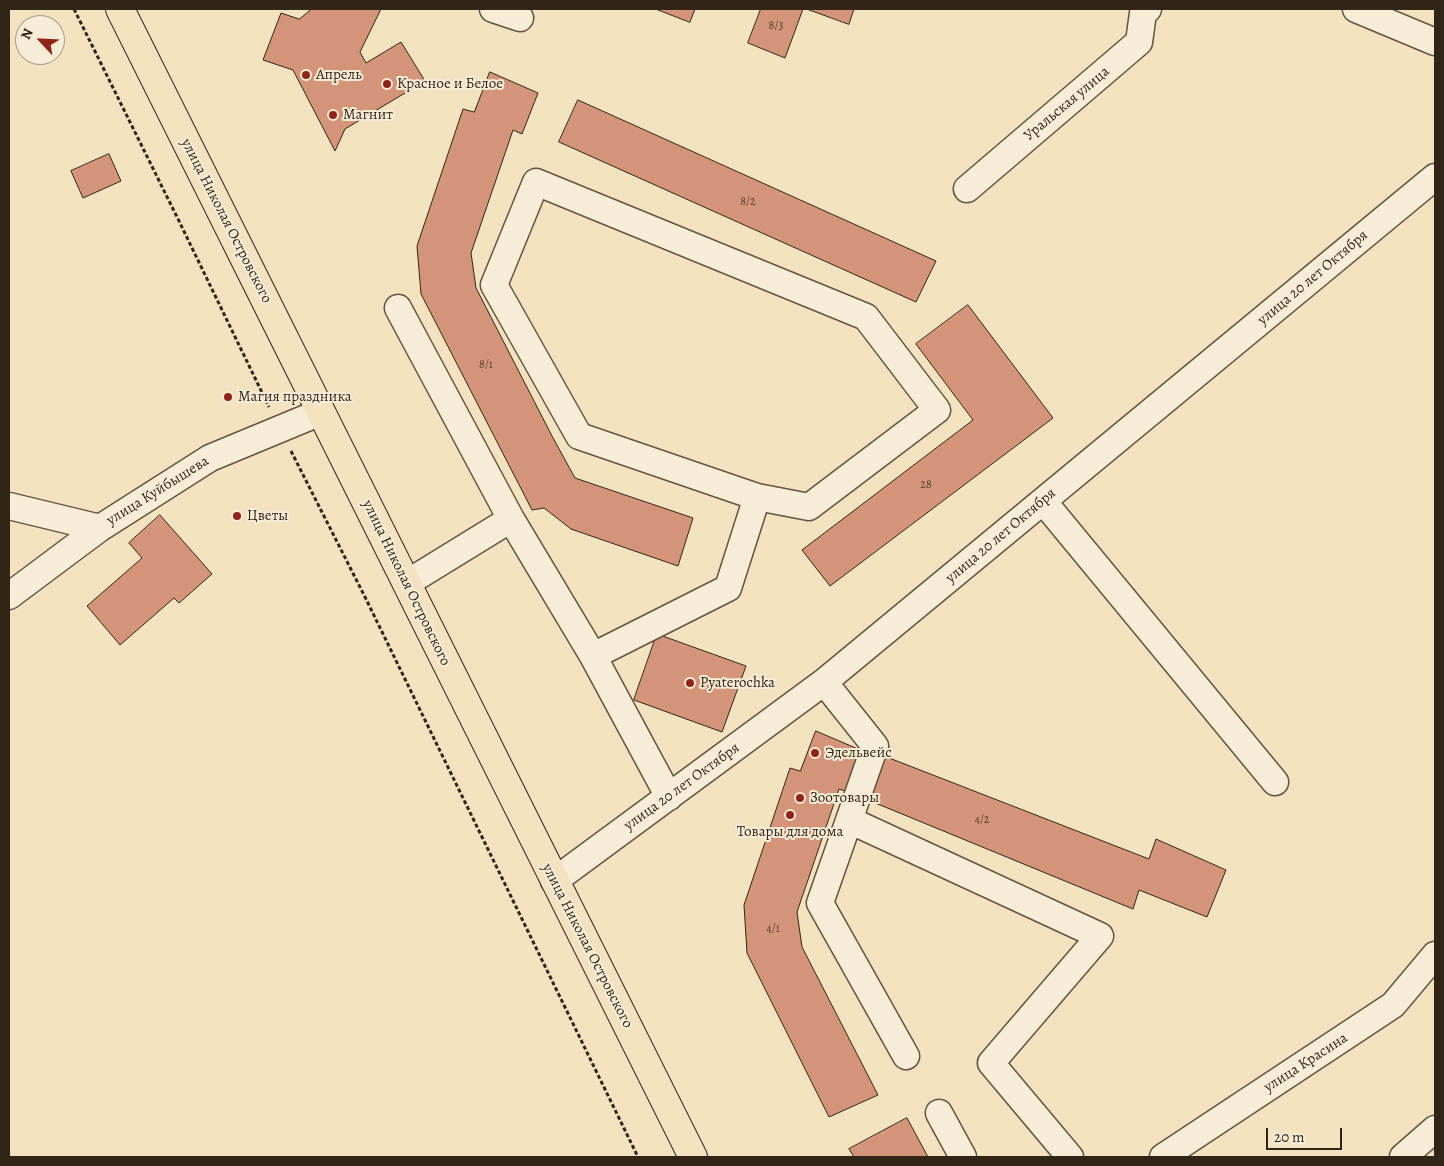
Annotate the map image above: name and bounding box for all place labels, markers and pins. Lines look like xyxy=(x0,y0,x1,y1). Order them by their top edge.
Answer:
place label: Апрель xyxy=(316,66,362,84)
marker: Апрель xyxy=(300,69,312,81)
place label: Красное и Белое xyxy=(397,75,503,93)
marker: Красное и Белое xyxy=(381,78,393,90)
place label: Магнит xyxy=(343,106,393,124)
marker: Магнит xyxy=(327,109,339,121)
place label: Магия праздника xyxy=(238,388,352,406)
marker: Магия праздника xyxy=(222,391,234,403)
place label: Цветы xyxy=(247,507,288,525)
marker: Цветы xyxy=(231,510,243,522)
place label: Pyaterochka xyxy=(700,674,775,692)
marker: Pyaterochka xyxy=(684,677,696,689)
place label: Эдельвейс xyxy=(825,744,892,762)
marker: Эдельвейс xyxy=(809,747,821,759)
place label: Зоотовары xyxy=(810,789,879,807)
marker: Зоотовары xyxy=(794,792,806,804)
marker: Товары для дома xyxy=(784,809,796,821)
place label: Товары для дома xyxy=(737,823,843,841)

